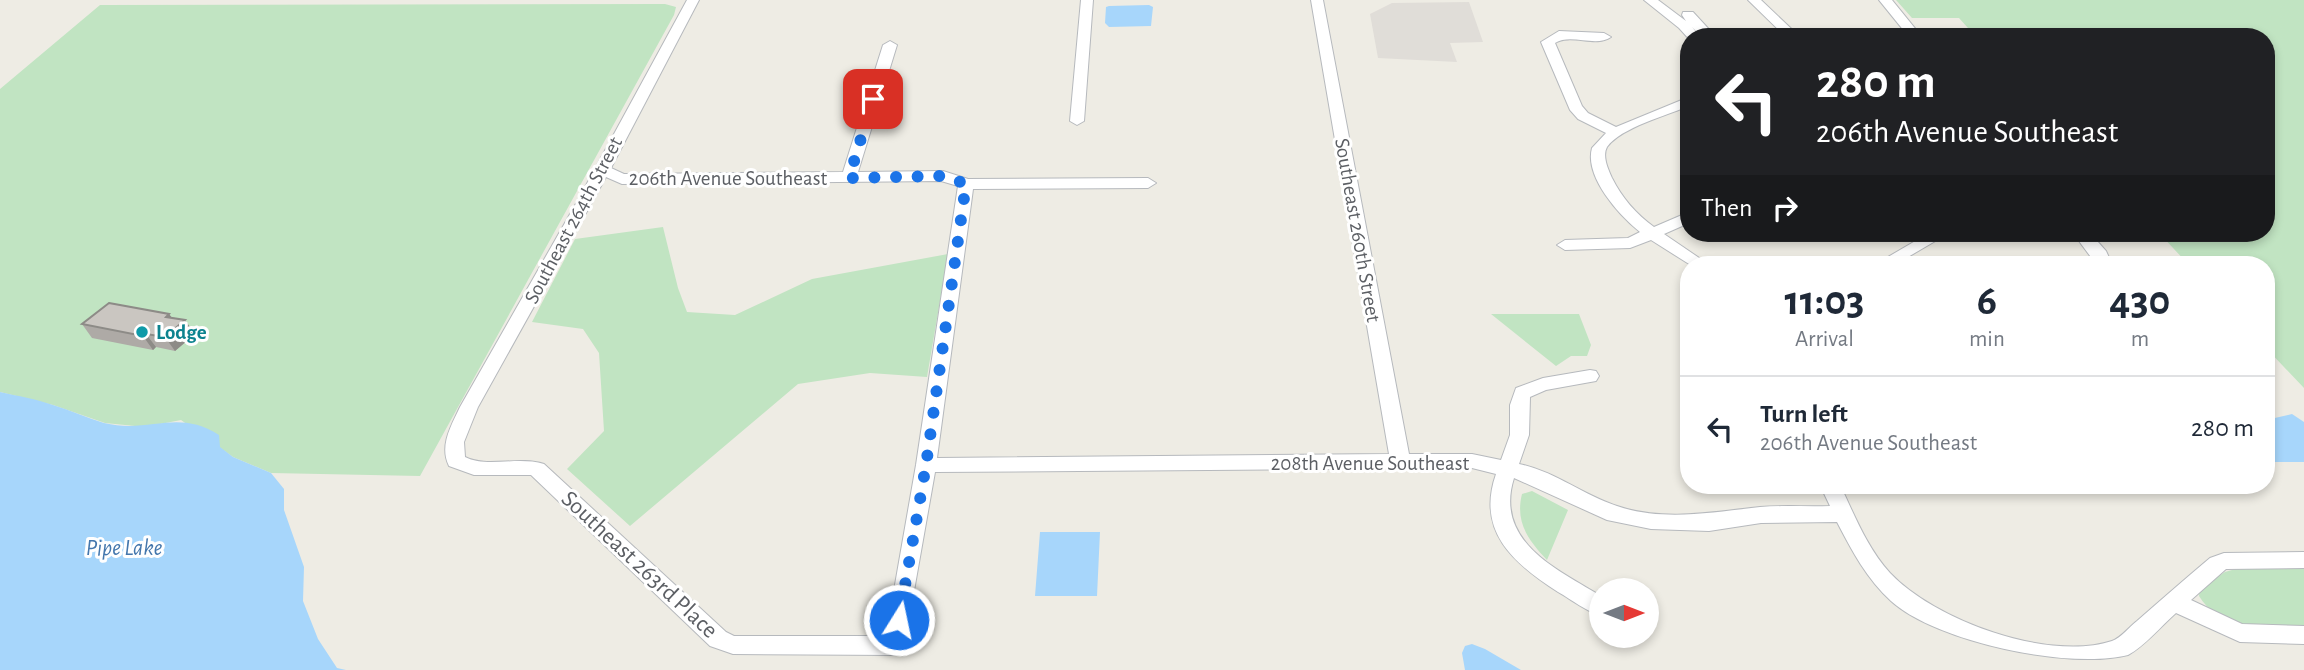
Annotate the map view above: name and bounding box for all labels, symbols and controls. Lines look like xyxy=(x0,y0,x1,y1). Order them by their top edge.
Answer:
icon: left xyxy=(1701,56,1792,147)
text: 280 m xyxy=(1816,58,1936,107)
pin xyxy=(843,69,903,129)
icon: arrive xyxy=(854,80,892,118)
text: 206th Avenue Southeast xyxy=(1816,116,2118,148)
street label: Southeast 264th Street xyxy=(521,133,626,307)
street label: Southeast 260th Street xyxy=(1331,136,1384,324)
street label: 206th Avenue Southeast xyxy=(629,168,827,189)
icon: right xyxy=(1766,189,1804,227)
text: Then xyxy=(1701,195,1752,221)
text: 11:03 xyxy=(1785,280,1864,322)
text: 6 xyxy=(1977,280,1997,322)
text: 430 xyxy=(2109,280,2170,322)
place label: Lodge xyxy=(156,322,207,343)
marker: Lodge xyxy=(134,324,150,340)
text: Arrival xyxy=(1795,328,1854,351)
text: min xyxy=(1969,328,2005,351)
text: m xyxy=(2131,328,2149,351)
text: Turn left xyxy=(1760,401,1848,427)
icon: left xyxy=(1701,410,1739,448)
text: 280 m xyxy=(2191,415,2254,441)
text: 206th Avenue Southeast xyxy=(1760,432,1977,455)
street label: 208th Avenue Southeast xyxy=(1271,453,1469,474)
street label: Southeast 263rd Place xyxy=(557,487,722,643)
water label: Pipe Lake xyxy=(86,537,163,560)
north arrow xyxy=(1589,578,1659,648)
map controls xyxy=(1589,578,1659,648)
position arrow xyxy=(862,583,936,657)

